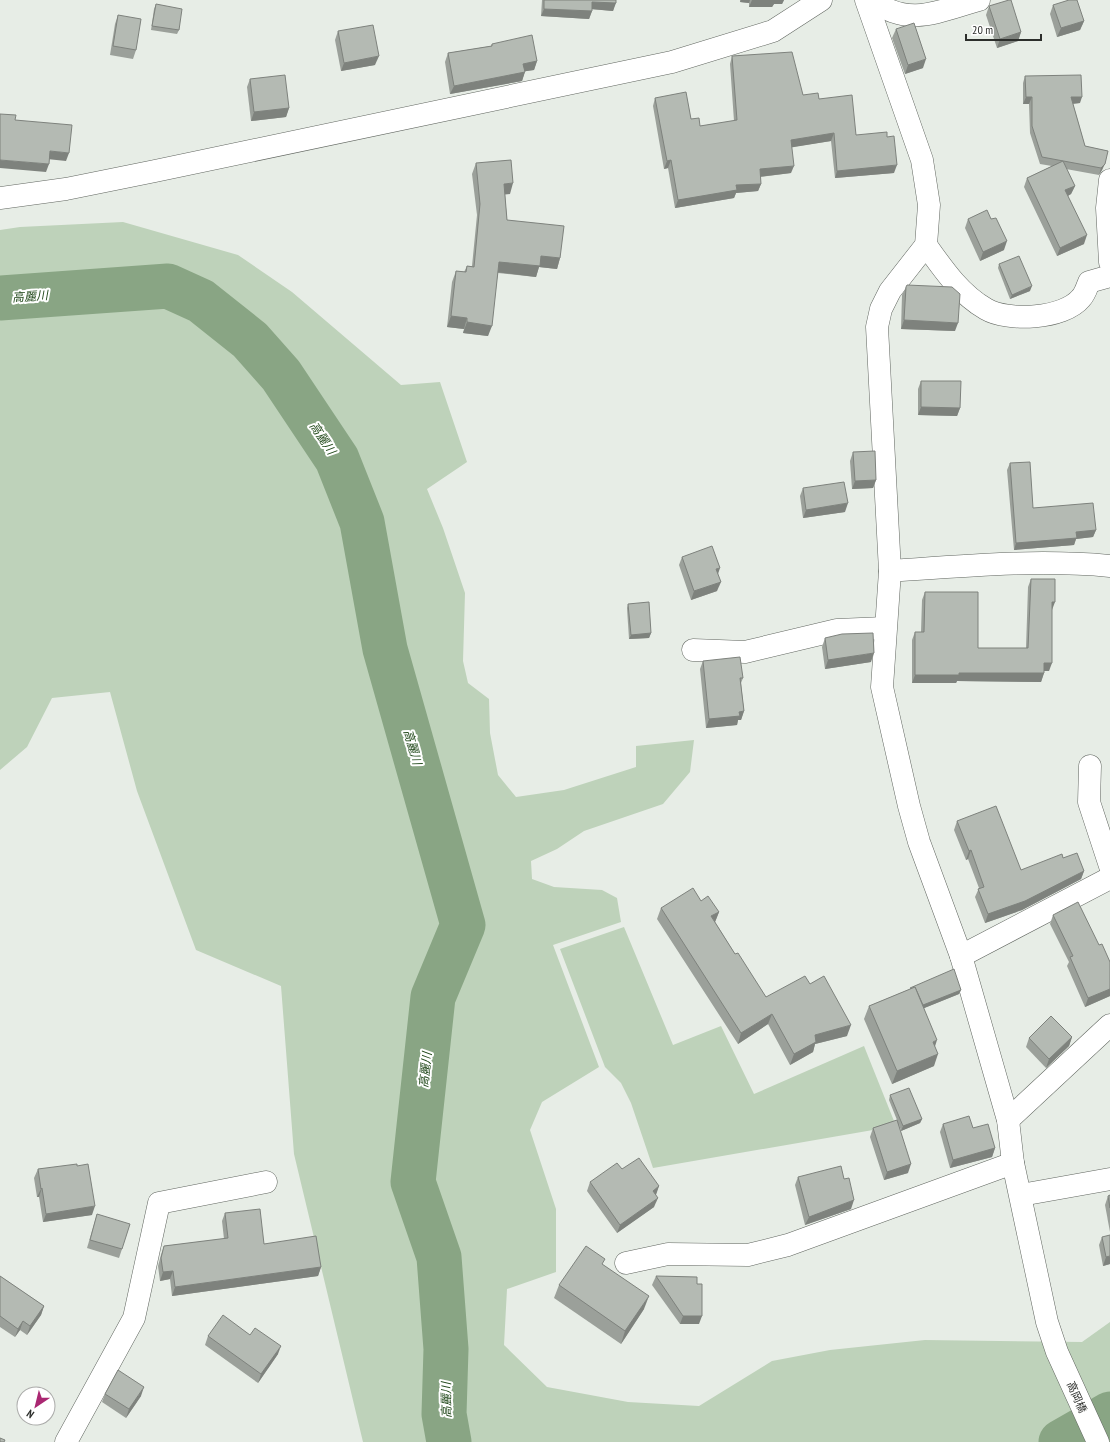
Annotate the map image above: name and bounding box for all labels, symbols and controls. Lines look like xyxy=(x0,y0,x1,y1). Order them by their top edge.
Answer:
scale bar xyxy=(966,16,1041,42)
text: 20 m xyxy=(972,22,993,37)
water label: 高麗川 xyxy=(12,287,50,305)
water label: 高麗川 xyxy=(307,419,340,459)
water label: 高麗川 xyxy=(401,728,426,768)
water label: 高麗川 xyxy=(416,1049,435,1089)
street label: 高岡橋 xyxy=(1064,1379,1090,1415)
water label: 高麗川 xyxy=(438,1380,454,1418)
north arrow xyxy=(16,1386,56,1426)
text: N xyxy=(24,1407,37,1422)

